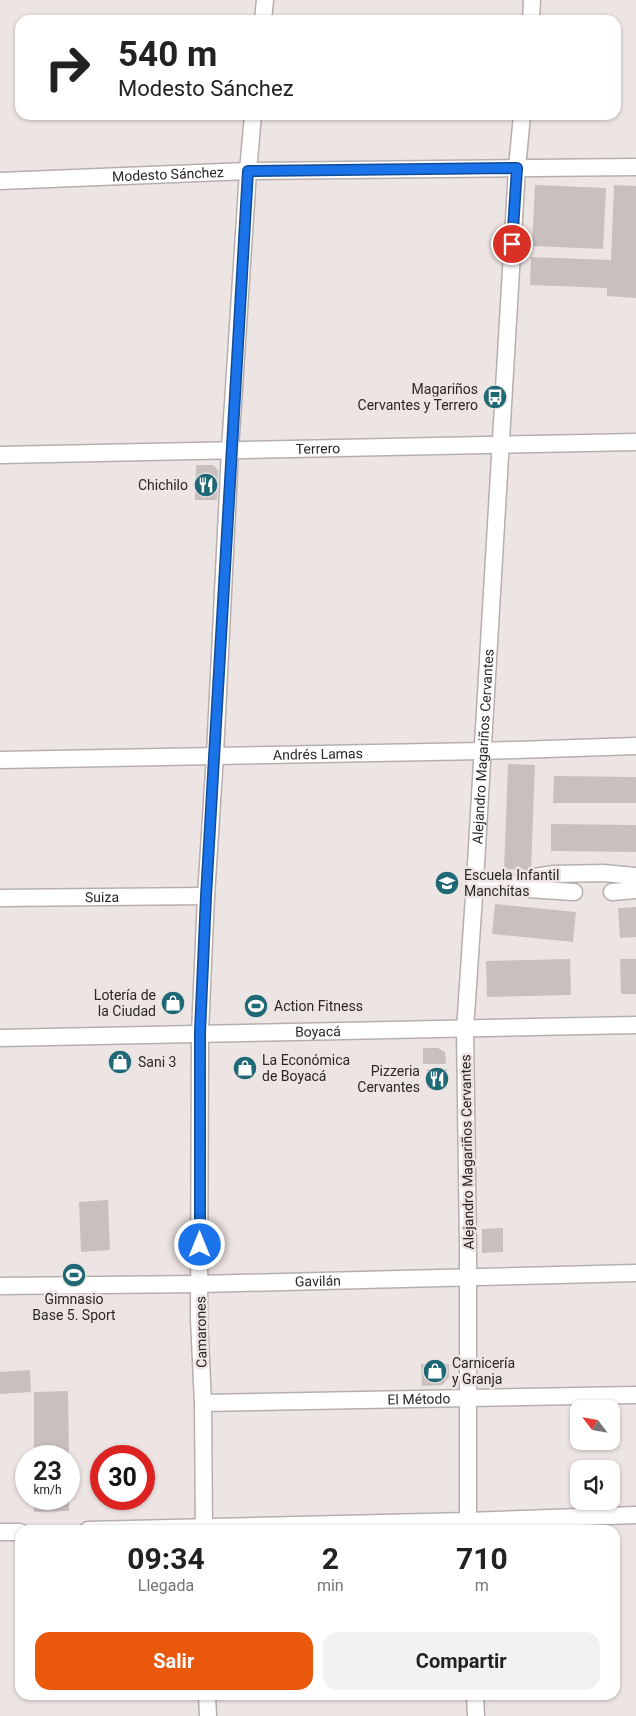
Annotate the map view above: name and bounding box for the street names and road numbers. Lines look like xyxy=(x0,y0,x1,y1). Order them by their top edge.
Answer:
street label: Modesto Sánchez xyxy=(112,164,224,184)
street label: Terrero xyxy=(296,440,340,457)
street label: Alejandro Magariños Cervantes xyxy=(469,649,497,845)
street label: Andrés Lamas xyxy=(273,745,363,763)
street label: Suiza xyxy=(85,889,119,905)
street label: Boyacá xyxy=(295,1023,341,1040)
street label: Alejandro Magariños Cervantes xyxy=(457,1054,477,1250)
street label: Gavilán xyxy=(295,1272,341,1290)
street label: Camarones xyxy=(192,1296,210,1368)
street label: El Método xyxy=(387,1390,451,1408)

